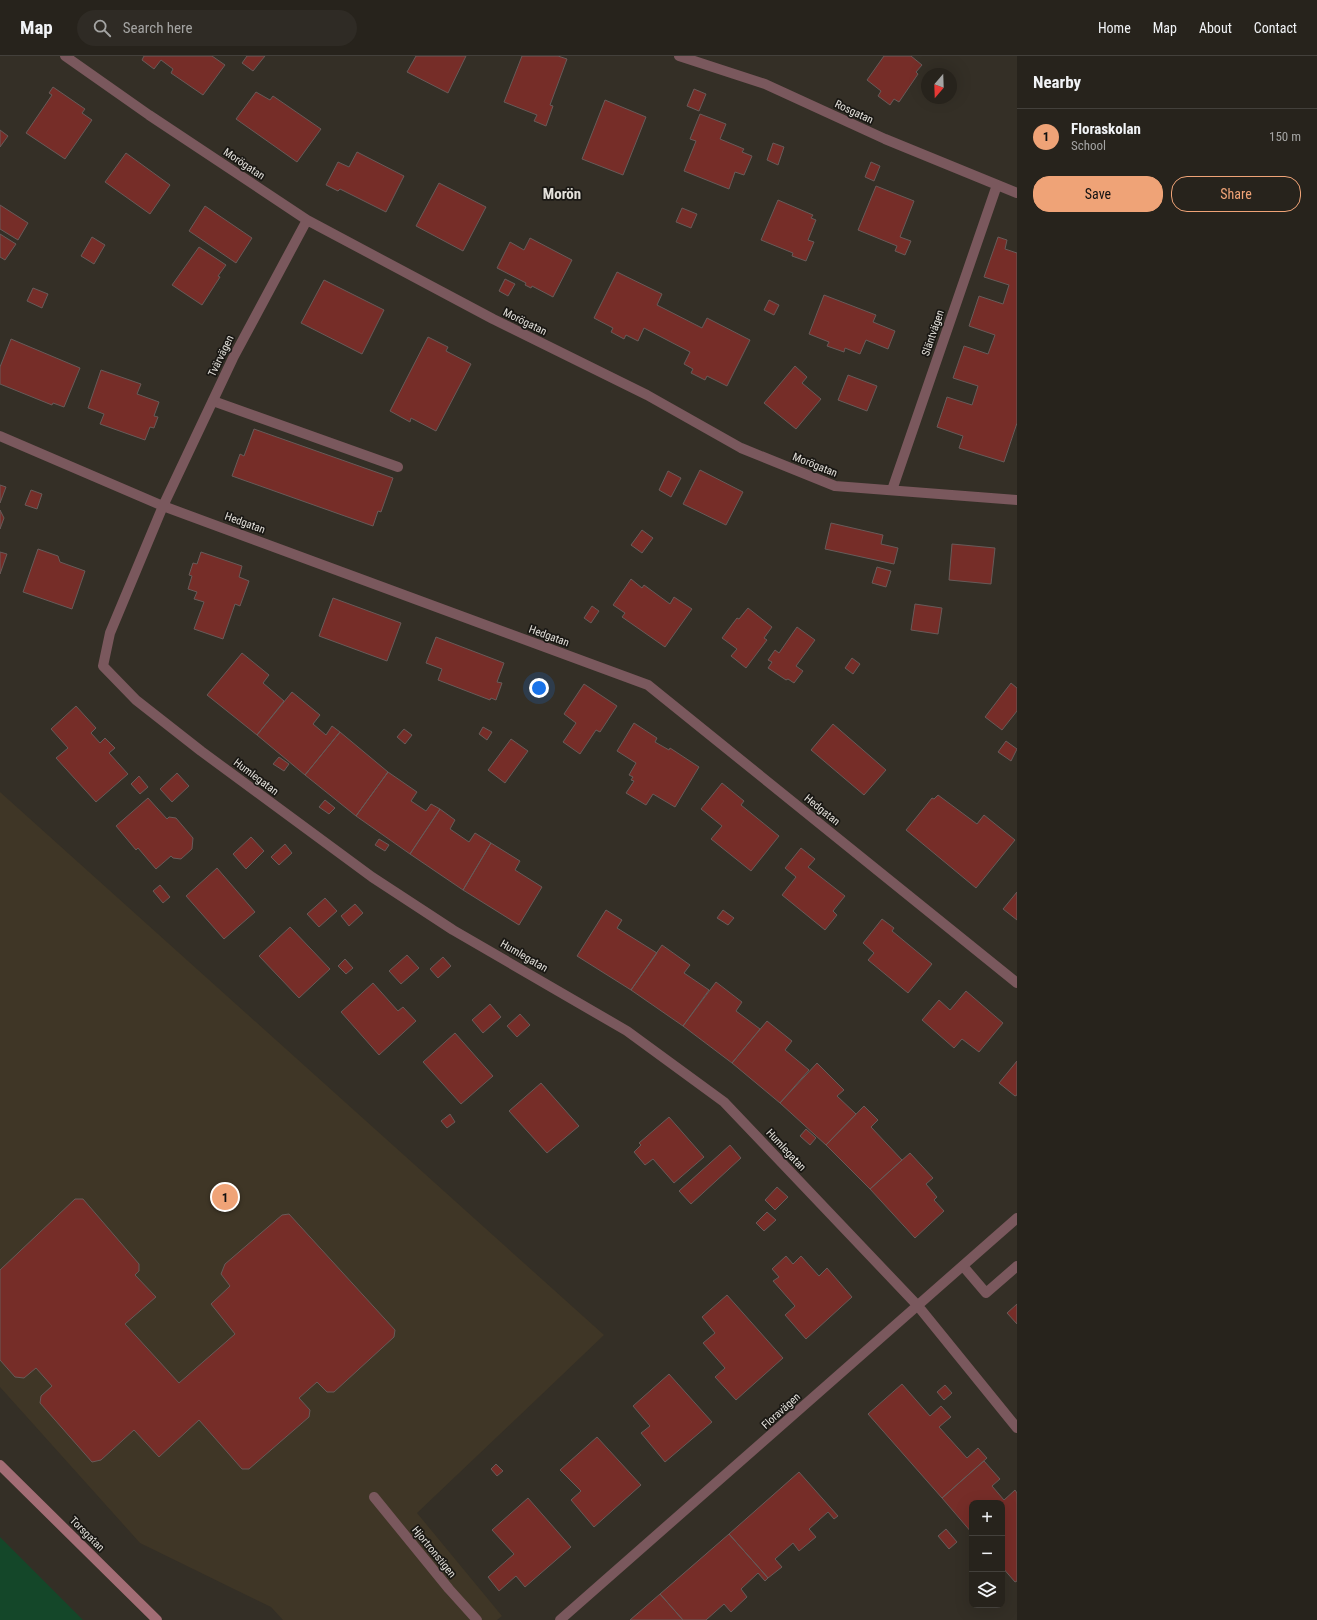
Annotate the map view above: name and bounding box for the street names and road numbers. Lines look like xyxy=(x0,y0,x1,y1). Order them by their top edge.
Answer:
street label: Rosgatan xyxy=(833,97,875,127)
street label: Morögatan xyxy=(221,145,267,183)
street label: Morögatan xyxy=(501,306,549,338)
street label: Släntvägen xyxy=(919,308,947,358)
street label: Tvärvägen xyxy=(205,333,237,379)
street label: Morögatan xyxy=(791,450,839,480)
street label: Hedgatan xyxy=(223,510,267,536)
street label: Hedgatan xyxy=(527,623,571,649)
street label: Humlegatan xyxy=(231,756,281,798)
street label: Hedgatan xyxy=(802,792,842,828)
street label: Humlegatan xyxy=(498,937,550,975)
street label: Humlegatan xyxy=(763,1126,809,1174)
street label: Floravägen xyxy=(759,1390,803,1432)
street label: Torsgatan xyxy=(67,1514,107,1554)
street label: Hjortronstigen xyxy=(409,1524,459,1580)

